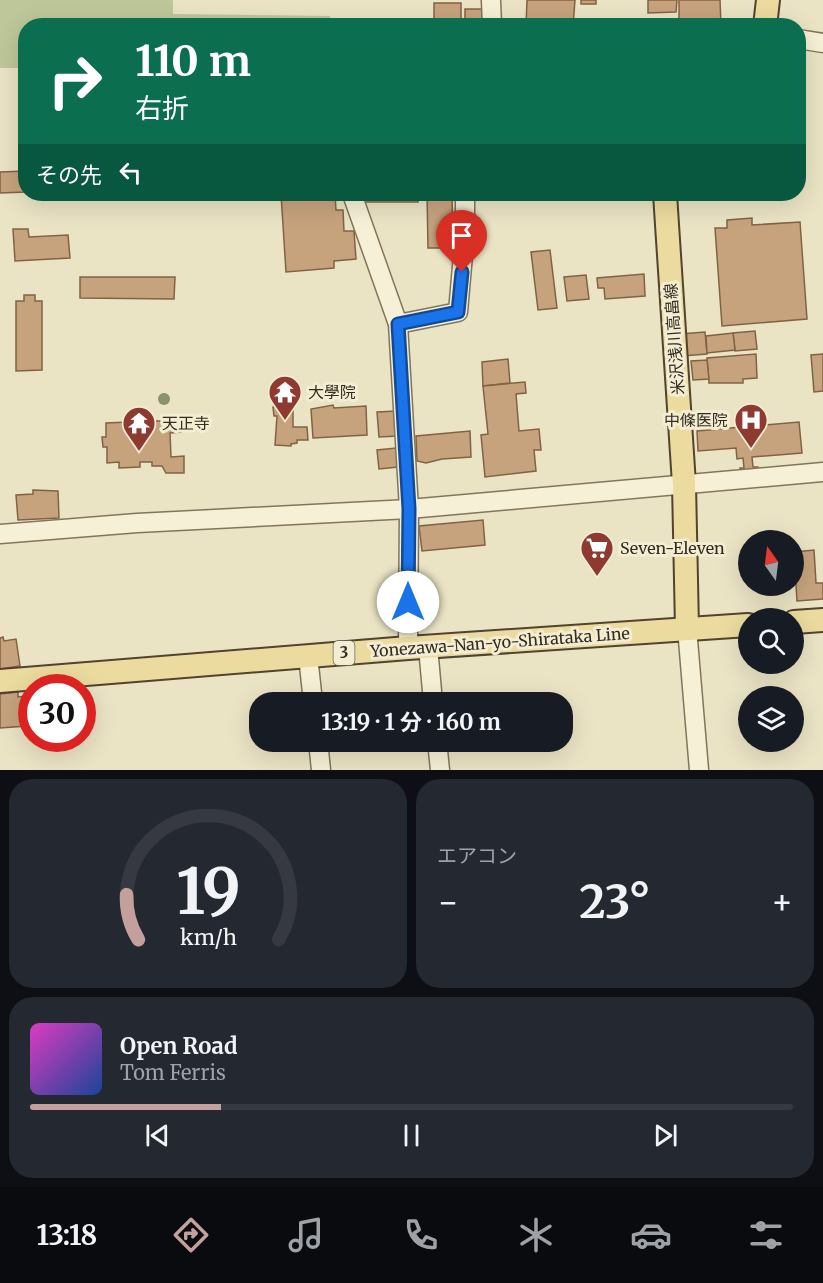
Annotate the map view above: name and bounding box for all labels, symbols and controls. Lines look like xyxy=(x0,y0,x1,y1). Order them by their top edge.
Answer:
text: 110 m xyxy=(135,35,251,87)
icon: right xyxy=(36,42,114,120)
text: 右折 xyxy=(135,91,189,125)
icon: left xyxy=(114,156,147,189)
text: その先 xyxy=(36,161,102,189)
pin xyxy=(436,210,487,272)
icon: arrive xyxy=(445,219,478,252)
street label: 米沢浅川高畠線 xyxy=(660,282,688,396)
temple icon: 大學院 xyxy=(267,374,303,421)
place label: 大學院 xyxy=(308,382,356,402)
hospital icon: 中條医院 xyxy=(733,402,769,449)
temple icon: 天正寺 xyxy=(121,405,157,452)
place label: 中條医院 xyxy=(664,410,728,430)
place label: 天正寺 xyxy=(162,413,210,433)
supermarket icon: Seven-Eleven xyxy=(579,530,615,577)
north arrow xyxy=(738,530,804,596)
map controls xyxy=(738,530,804,752)
place label: Seven-Eleven xyxy=(620,538,725,558)
position arrow xyxy=(376,570,440,634)
button: search xyxy=(738,608,804,674)
street label: Yonezawa-Nan-yo-Shirataka Line xyxy=(369,623,630,661)
road number: 3 xyxy=(334,641,354,665)
speed limit sign: 30 xyxy=(18,674,96,752)
button: layers xyxy=(738,686,804,752)
text: 13:19 · 1 分 · 160 m xyxy=(321,708,501,736)
text: エアコン xyxy=(437,843,517,868)
text: 19 xyxy=(176,853,240,931)
text: 23° xyxy=(579,874,651,930)
text: − xyxy=(437,882,459,923)
text: + xyxy=(771,882,793,923)
text: km/h xyxy=(180,925,236,952)
text: Open Road xyxy=(120,1032,238,1060)
text: Tom Ferris xyxy=(120,1060,226,1085)
icon: previous xyxy=(141,1119,174,1152)
icon: pause xyxy=(395,1119,428,1152)
icon: next xyxy=(649,1119,682,1152)
icon: directions xyxy=(170,1214,212,1256)
icon: music xyxy=(285,1214,327,1256)
icon: phone xyxy=(400,1214,442,1256)
icon: climate xyxy=(515,1214,557,1256)
icon: car xyxy=(630,1214,672,1256)
icon: filters xyxy=(745,1214,787,1256)
text: 13:18 xyxy=(36,1218,97,1252)

